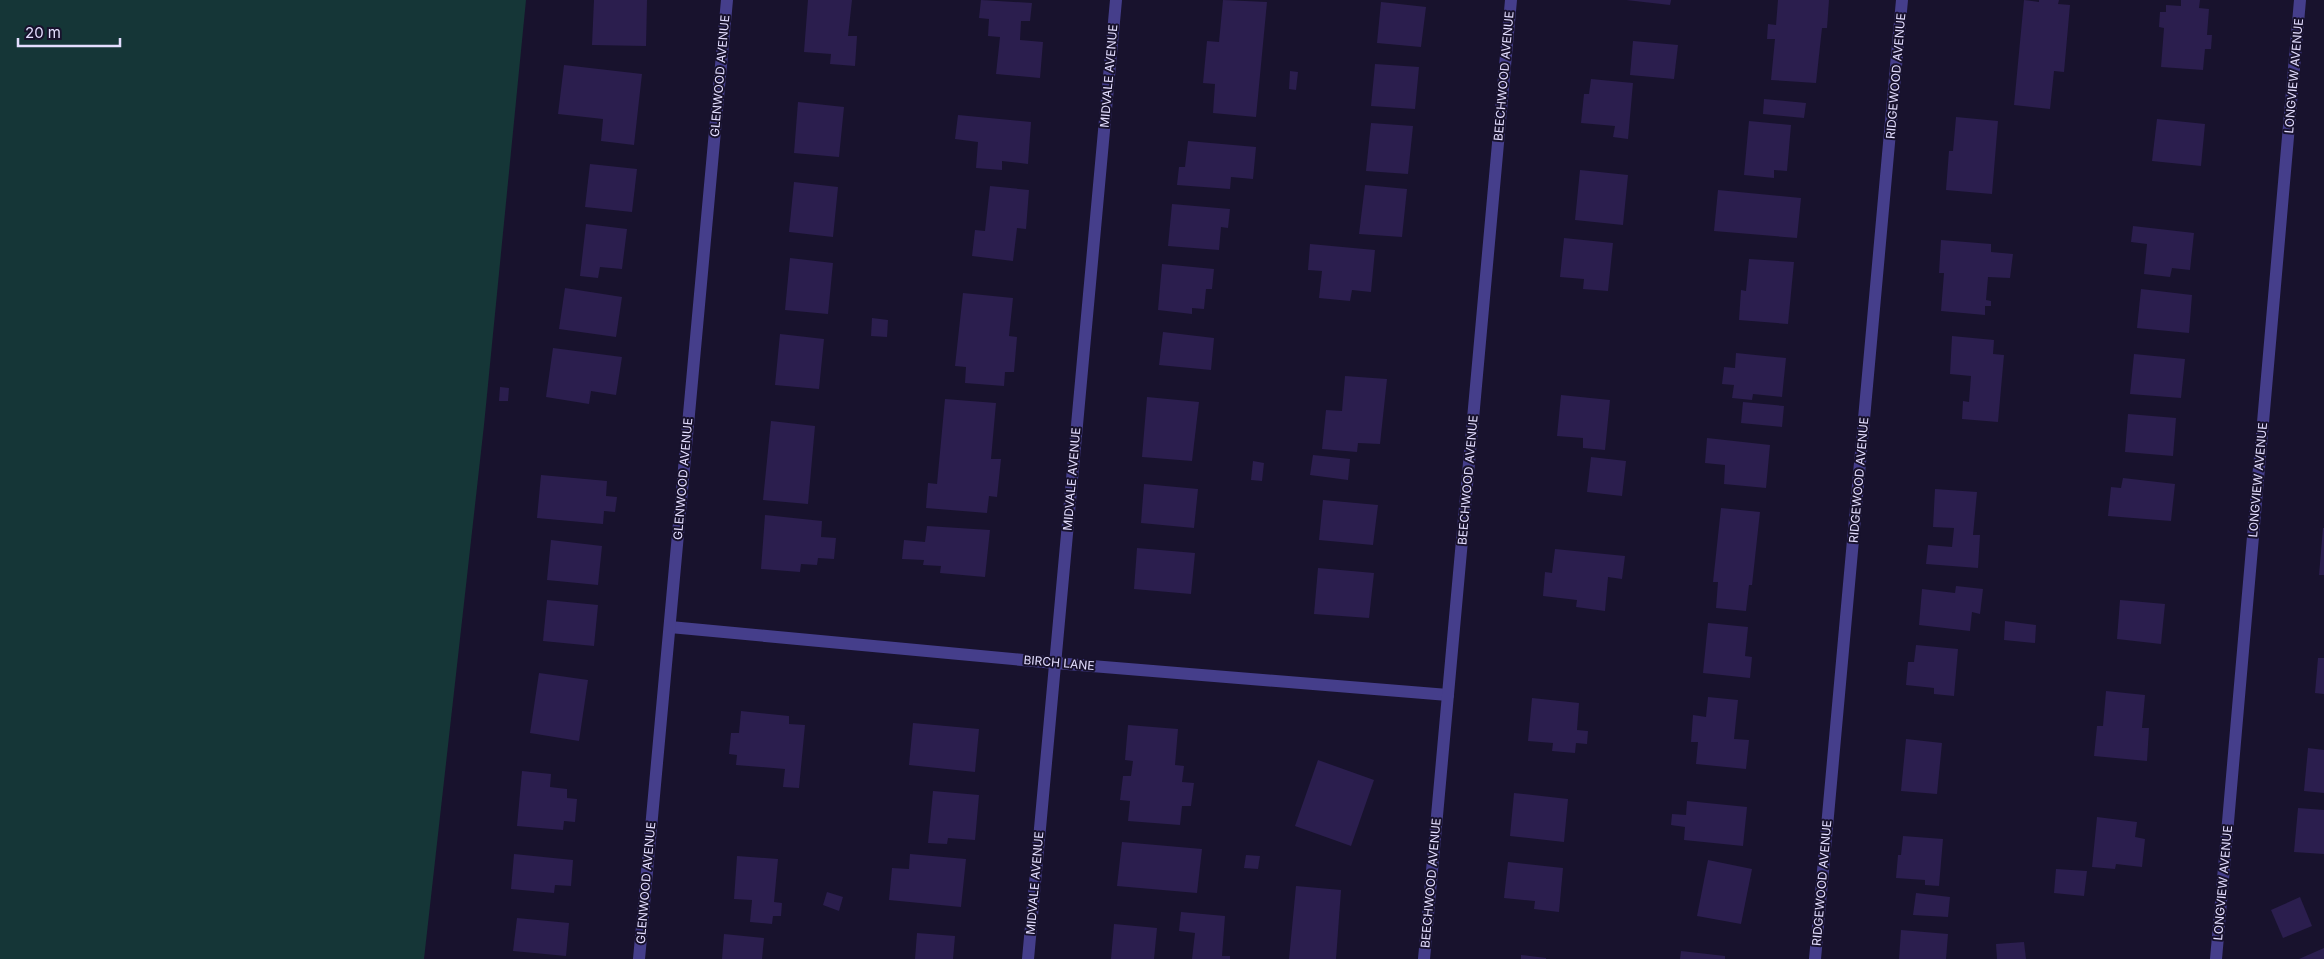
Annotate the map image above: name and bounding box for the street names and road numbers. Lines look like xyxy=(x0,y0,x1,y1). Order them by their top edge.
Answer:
street label: BEECHWOOD AVENUE xyxy=(1490,10,1517,142)
street label: RIDGEWOOD AVENUE xyxy=(1883,12,1908,139)
street label: GLENWOOD AVENUE xyxy=(707,14,732,138)
street label: LONGVIEW AVENUE xyxy=(2281,18,2306,134)
street label: MIDVALE AVENUE xyxy=(1097,24,1120,128)
street label: BEECHWOOD AVENUE xyxy=(1454,414,1481,546)
street label: RIDGEWOOD AVENUE xyxy=(1846,416,1871,543)
street label: GLENWOOD AVENUE xyxy=(670,417,695,541)
street label: LONGVIEW AVENUE xyxy=(2245,422,2270,538)
street label: MIDVALE AVENUE xyxy=(1060,427,1083,531)
street label: BIRCH LANE xyxy=(1023,652,1095,673)
street label: BEECHWOOD AVENUE xyxy=(1417,817,1444,949)
street label: RIDGEWOOD AVENUE xyxy=(1809,819,1834,946)
street label: GLENWOOD AVENUE xyxy=(633,821,658,945)
street label: LONGVIEW AVENUE xyxy=(2210,825,2235,941)
street label: MIDVALE AVENUE xyxy=(1023,831,1046,935)

